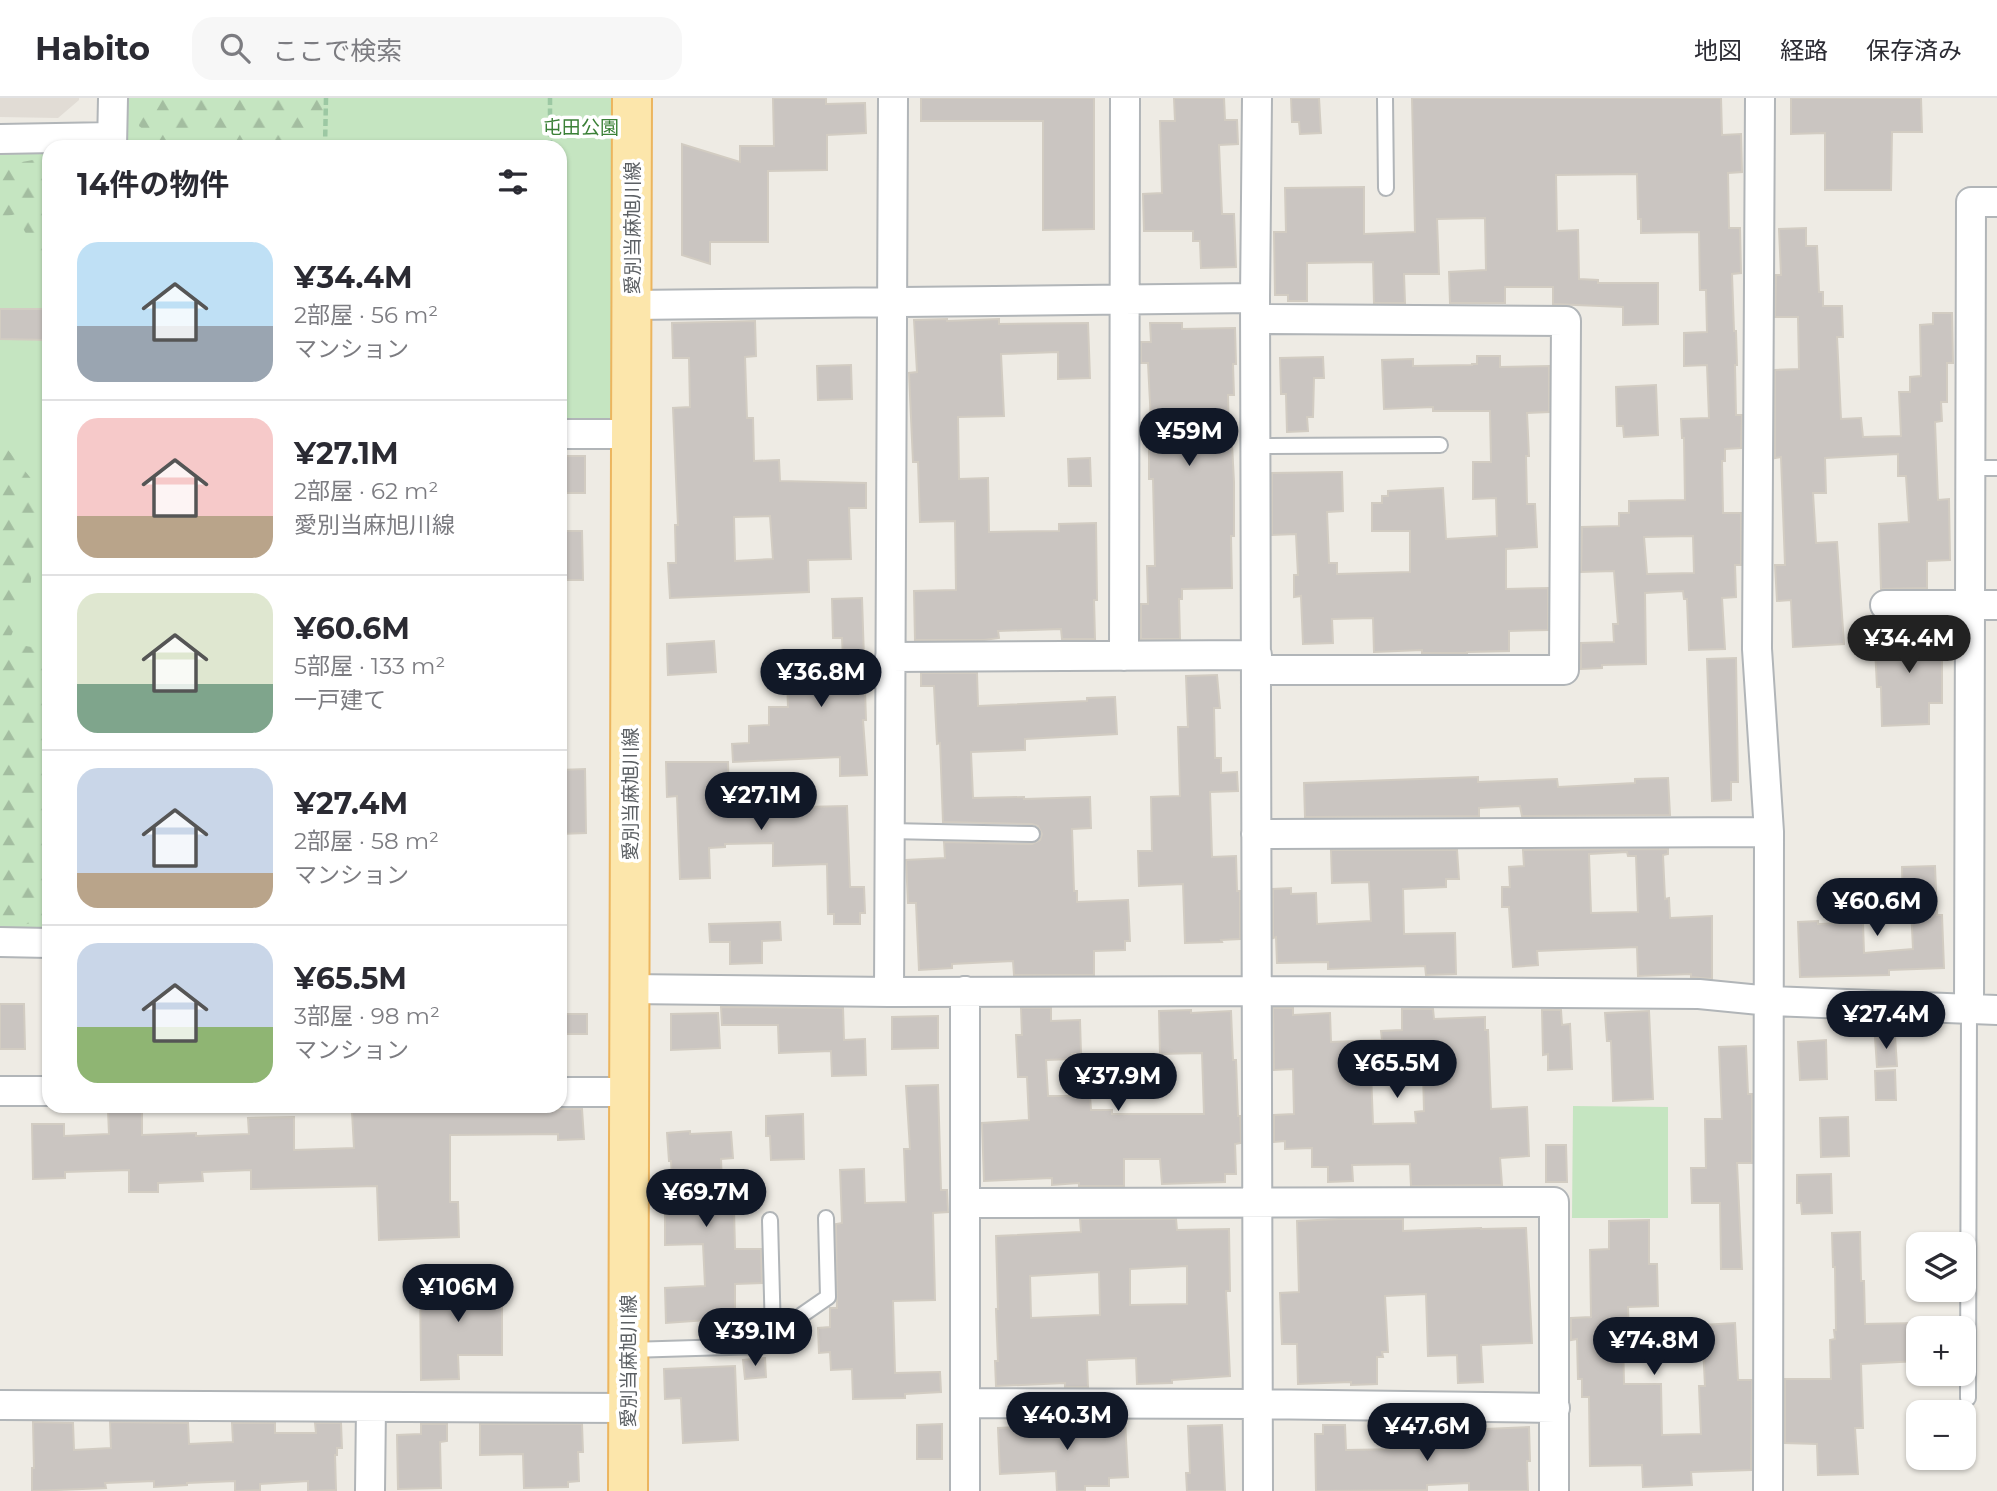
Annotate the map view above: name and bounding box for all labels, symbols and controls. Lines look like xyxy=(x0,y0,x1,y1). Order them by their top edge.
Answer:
search box xyxy=(192,17,682,80)
text: Habito xyxy=(35,28,150,68)
icon: search xyxy=(216,29,254,67)
text: ここで検索 xyxy=(272,35,402,67)
text: 地図 xyxy=(1694,36,1742,65)
text: 経路 xyxy=(1780,36,1828,65)
text: 保存済み xyxy=(1866,36,1962,65)
park label: 屯田公園 xyxy=(543,116,619,139)
street label: 愛別当麻旭川線 xyxy=(621,161,644,295)
icon: filters xyxy=(494,163,532,201)
text: 14件の物件 xyxy=(77,166,229,203)
text: ¥34.4M xyxy=(294,259,413,296)
icon: home xyxy=(133,270,217,354)
text: 2部屋 · 56 m² xyxy=(294,301,438,329)
text: マンション xyxy=(294,335,409,363)
pin: ¥59M xyxy=(1148,408,1230,468)
text: ¥59M xyxy=(1155,417,1223,445)
text: ¥27.1M xyxy=(294,435,399,472)
icon: home xyxy=(133,446,217,530)
text: 2部屋 · 62 m² xyxy=(294,477,438,505)
text: 愛別当麻旭川線 xyxy=(294,511,455,539)
text: ¥60.6M xyxy=(294,610,410,647)
pin: ¥34.4M xyxy=(1852,616,1966,675)
icon: home xyxy=(133,621,217,705)
text: ¥34.4M xyxy=(1864,624,1954,652)
pin: ¥36.8M xyxy=(764,650,878,709)
text: 5部屋 · 133 m² xyxy=(294,652,445,680)
text: ¥36.8M xyxy=(776,658,866,686)
text: 一戸建て xyxy=(294,686,386,714)
street label: 愛別当麻旭川線 xyxy=(619,727,642,861)
pin: ¥27.1M xyxy=(704,772,818,832)
text: ¥27.1M xyxy=(721,781,801,809)
text: ¥27.4M xyxy=(294,785,408,822)
icon: home xyxy=(133,796,217,880)
text: 2部屋 · 58 m² xyxy=(294,827,439,855)
text: マンション xyxy=(294,861,409,889)
pin: ¥60.6M xyxy=(1820,878,1934,938)
text: ¥60.6M xyxy=(1833,887,1921,915)
text: ¥65.5M xyxy=(294,960,407,997)
icon: home xyxy=(133,971,217,1055)
pin: ¥27.4M xyxy=(1829,992,1943,1051)
text: ¥27.4M xyxy=(1842,1000,1930,1028)
text: 3部屋 · 98 m² xyxy=(294,1002,440,1030)
text: マンション xyxy=(294,1036,409,1064)
pin: ¥65.5M xyxy=(1340,1040,1454,1100)
text: ¥65.5M xyxy=(1354,1049,1440,1077)
pin: ¥37.9M xyxy=(1061,1054,1175,1113)
text: ¥37.9M xyxy=(1075,1062,1161,1090)
pin: ¥69.7M xyxy=(649,1170,763,1229)
text: ¥69.7M xyxy=(662,1178,750,1206)
map controls xyxy=(1906,1232,1976,1470)
button: layers xyxy=(1906,1232,1976,1302)
pin: ¥106M xyxy=(409,1264,507,1324)
text: ¥106M xyxy=(419,1273,497,1301)
street label: 愛別当麻旭川線 xyxy=(617,1294,640,1428)
pin: ¥39.1M xyxy=(698,1308,812,1368)
button: + xyxy=(1906,1316,1976,1386)
text: ¥39.1M xyxy=(714,1317,796,1345)
pin: ¥74.8M xyxy=(1597,1318,1711,1377)
text: ¥74.8M xyxy=(1609,1326,1699,1354)
pin: ¥40.3M xyxy=(1010,1392,1124,1452)
button: − xyxy=(1906,1400,1976,1470)
text: ¥40.3M xyxy=(1022,1401,1112,1429)
pin: ¥47.6M xyxy=(1370,1404,1484,1463)
text: ¥47.6M xyxy=(1383,1412,1471,1440)

